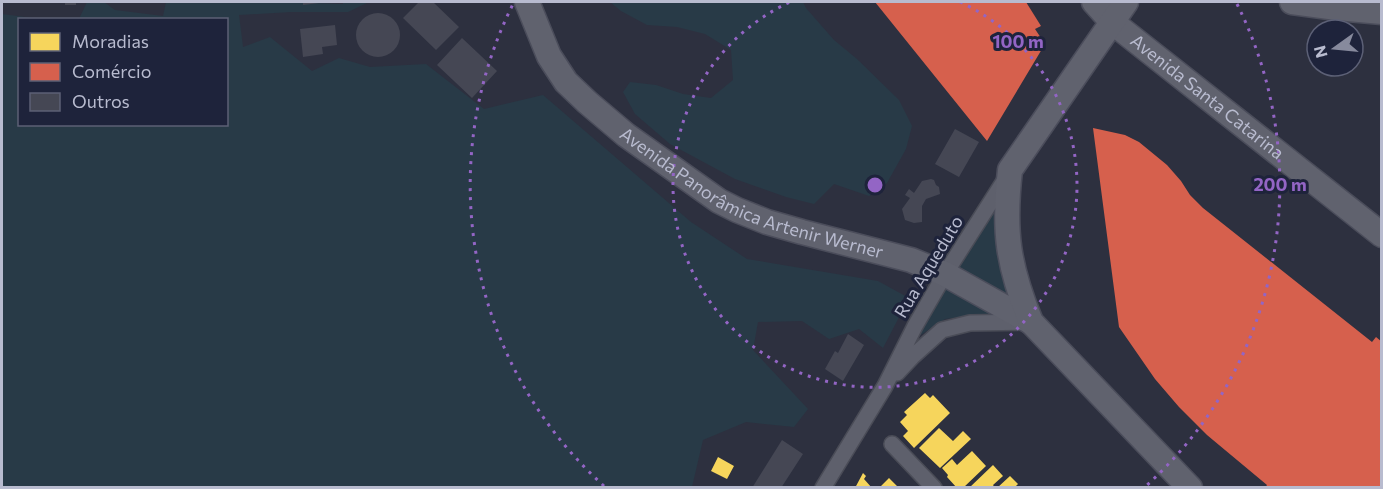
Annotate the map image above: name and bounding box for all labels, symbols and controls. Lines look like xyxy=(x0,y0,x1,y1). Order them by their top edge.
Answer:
legend xyxy=(18,18,228,126)
north arrow xyxy=(1305,18,1365,78)
street label: Avenida Santa Catarina xyxy=(1127,29,1289,163)
text: Moradias xyxy=(72,30,149,52)
text: 100 m xyxy=(992,30,1044,52)
text: N xyxy=(1309,44,1331,60)
text: Comércio xyxy=(72,60,151,82)
text: Outros xyxy=(72,90,130,112)
street label: Avenida Panorâmica Artenir Werner xyxy=(616,122,886,262)
text: 200 m xyxy=(1253,173,1307,195)
centre of rings xyxy=(865,175,885,195)
street label: Rua Aqueduto xyxy=(889,211,967,322)

